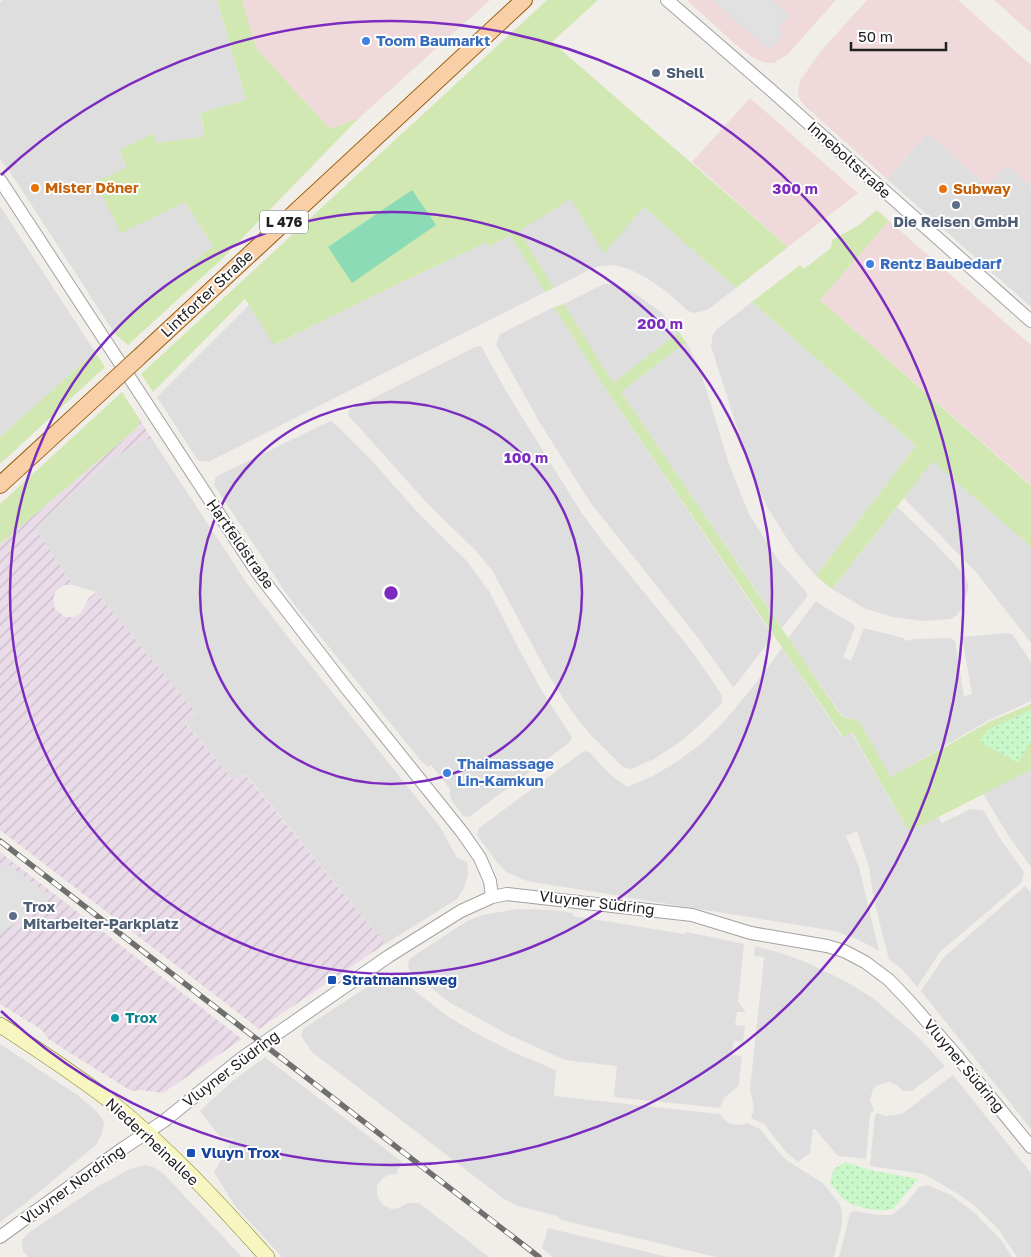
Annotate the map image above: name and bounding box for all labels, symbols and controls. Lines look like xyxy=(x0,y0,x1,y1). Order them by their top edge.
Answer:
scale bar xyxy=(851,20,946,52)
text: 50 m xyxy=(858,27,893,45)
place label: Toom Baumarkt xyxy=(376,31,490,49)
marker: Toom Baumarkt xyxy=(360,35,372,47)
place label: Shell xyxy=(666,63,704,81)
marker: Shell xyxy=(650,67,662,79)
street label: Inneboltstraße xyxy=(804,117,895,202)
place label: Mister Döner xyxy=(45,178,139,196)
text: 300 m xyxy=(772,179,818,197)
place label: Subway xyxy=(953,179,1011,197)
marker: Mister Döner xyxy=(29,182,41,194)
marker: Subway xyxy=(937,183,949,195)
marker: Die Reisen GmbH xyxy=(950,199,962,211)
road number: L 476 xyxy=(260,210,308,233)
place label: Die Reisen GmbH xyxy=(893,212,1019,230)
street label: Lintforter Straße xyxy=(157,246,256,341)
place label: Rentz Baubedarf xyxy=(880,254,1002,272)
marker: Rentz Baubedarf xyxy=(864,258,876,270)
text: 200 m xyxy=(637,314,683,332)
text: 100 m xyxy=(504,448,548,466)
street label: Hartfeldstraße xyxy=(203,495,279,592)
centre of rings xyxy=(382,584,400,602)
place label: Thaimassage Lin-Kamkun xyxy=(457,754,554,789)
marker: Thaimassage Lin-Kamkun xyxy=(441,767,453,779)
street label: Vluyner Südring xyxy=(538,886,656,918)
place label: Trox Mitarbeiter-Parkplatz xyxy=(23,897,179,932)
marker: Trox Mitarbeiter-Parkplatz xyxy=(7,910,19,922)
place label: Stratmannsweg xyxy=(342,970,457,988)
marker: Stratmannsweg xyxy=(326,974,338,986)
place label: Trox xyxy=(125,1008,157,1026)
marker: Trox xyxy=(109,1012,121,1024)
street label: Vluyner Südring xyxy=(921,1015,1009,1116)
street label: Vluyner Südring xyxy=(179,1026,282,1110)
street label: Niederrheinallee xyxy=(103,1094,203,1189)
street label: Vluyner Nordring xyxy=(17,1141,128,1228)
place label: Vluyn Trox xyxy=(201,1143,280,1161)
marker: Vluyn Trox xyxy=(185,1147,197,1159)

